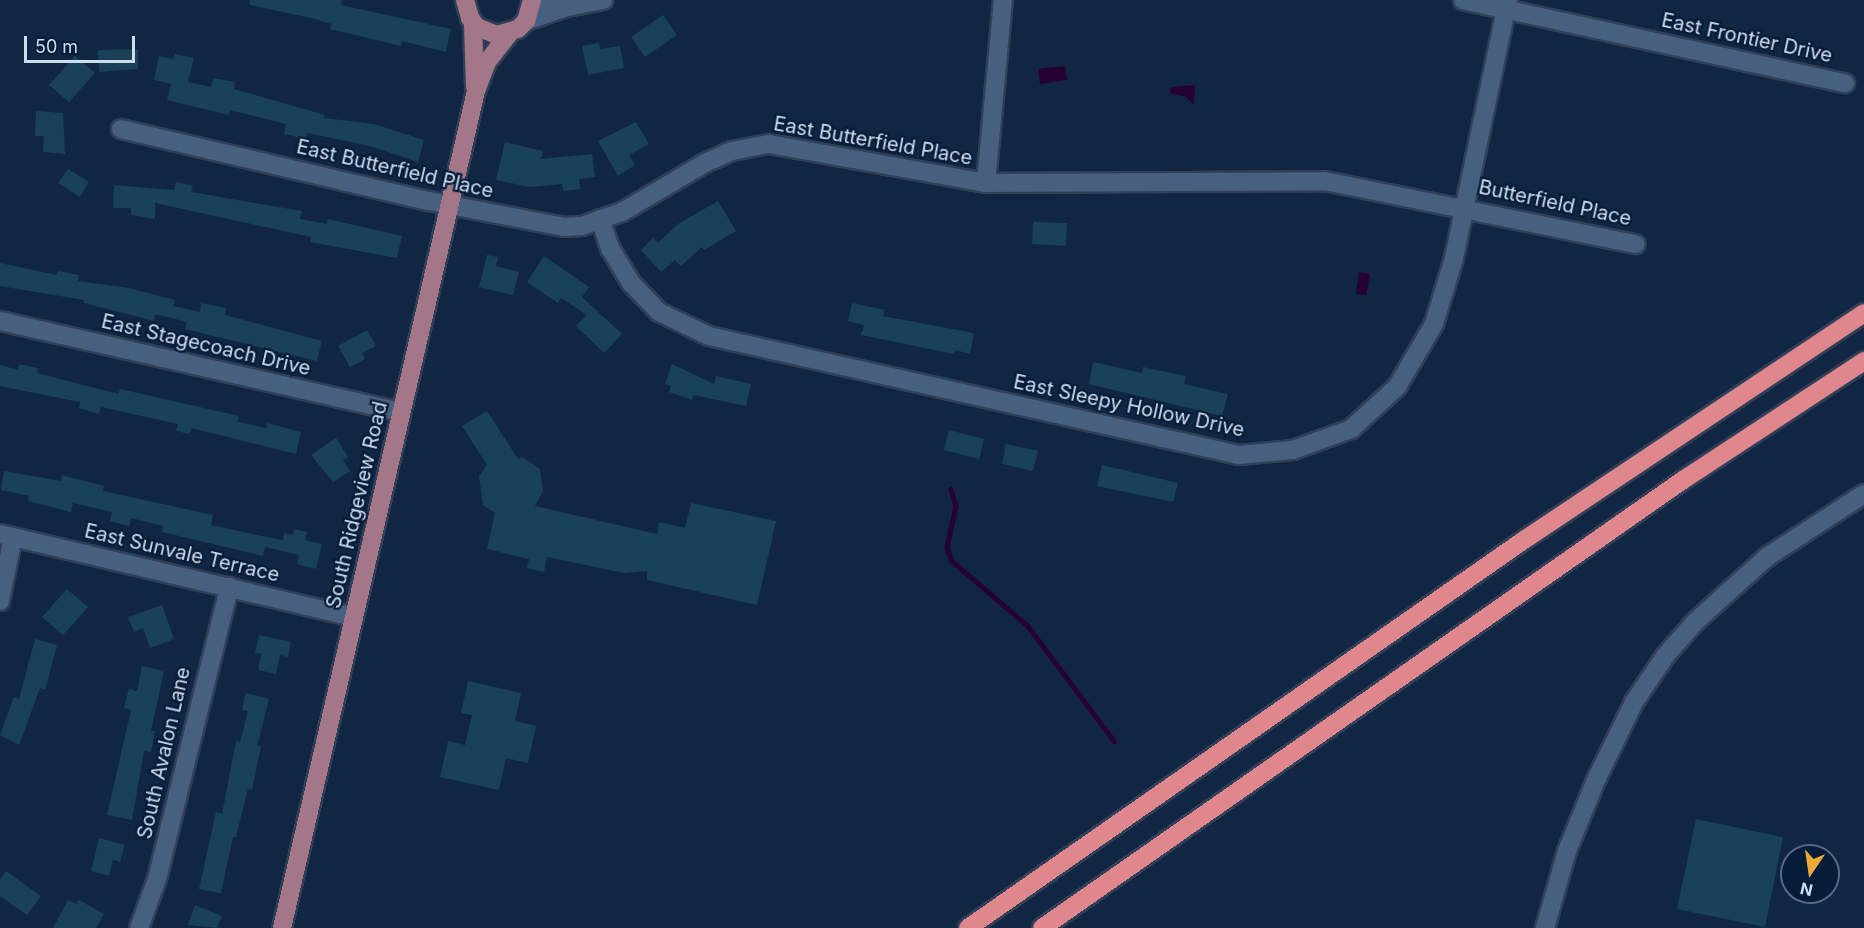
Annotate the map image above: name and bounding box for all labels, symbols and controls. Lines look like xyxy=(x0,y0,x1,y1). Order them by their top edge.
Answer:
street label: East Frontier Drive xyxy=(1659,8,1835,68)
scale bar xyxy=(27,24,138,62)
text: 50 m xyxy=(35,36,78,57)
street label: East Butterfield Place xyxy=(772,112,974,170)
street label: East Butterfield Place xyxy=(294,135,496,203)
street label: Butterfield Place xyxy=(1477,175,1633,231)
street label: East Stagecoach Drive xyxy=(99,309,313,381)
street label: East Sleepy Hollow Drive xyxy=(1011,370,1247,442)
street label: South Ridgeview Road xyxy=(321,399,393,611)
street label: East Sunvale Terrace xyxy=(82,519,282,587)
street label: South Avalon Lane xyxy=(133,665,195,841)
north arrow xyxy=(1780,844,1840,904)
text: N xyxy=(1798,878,1815,901)

